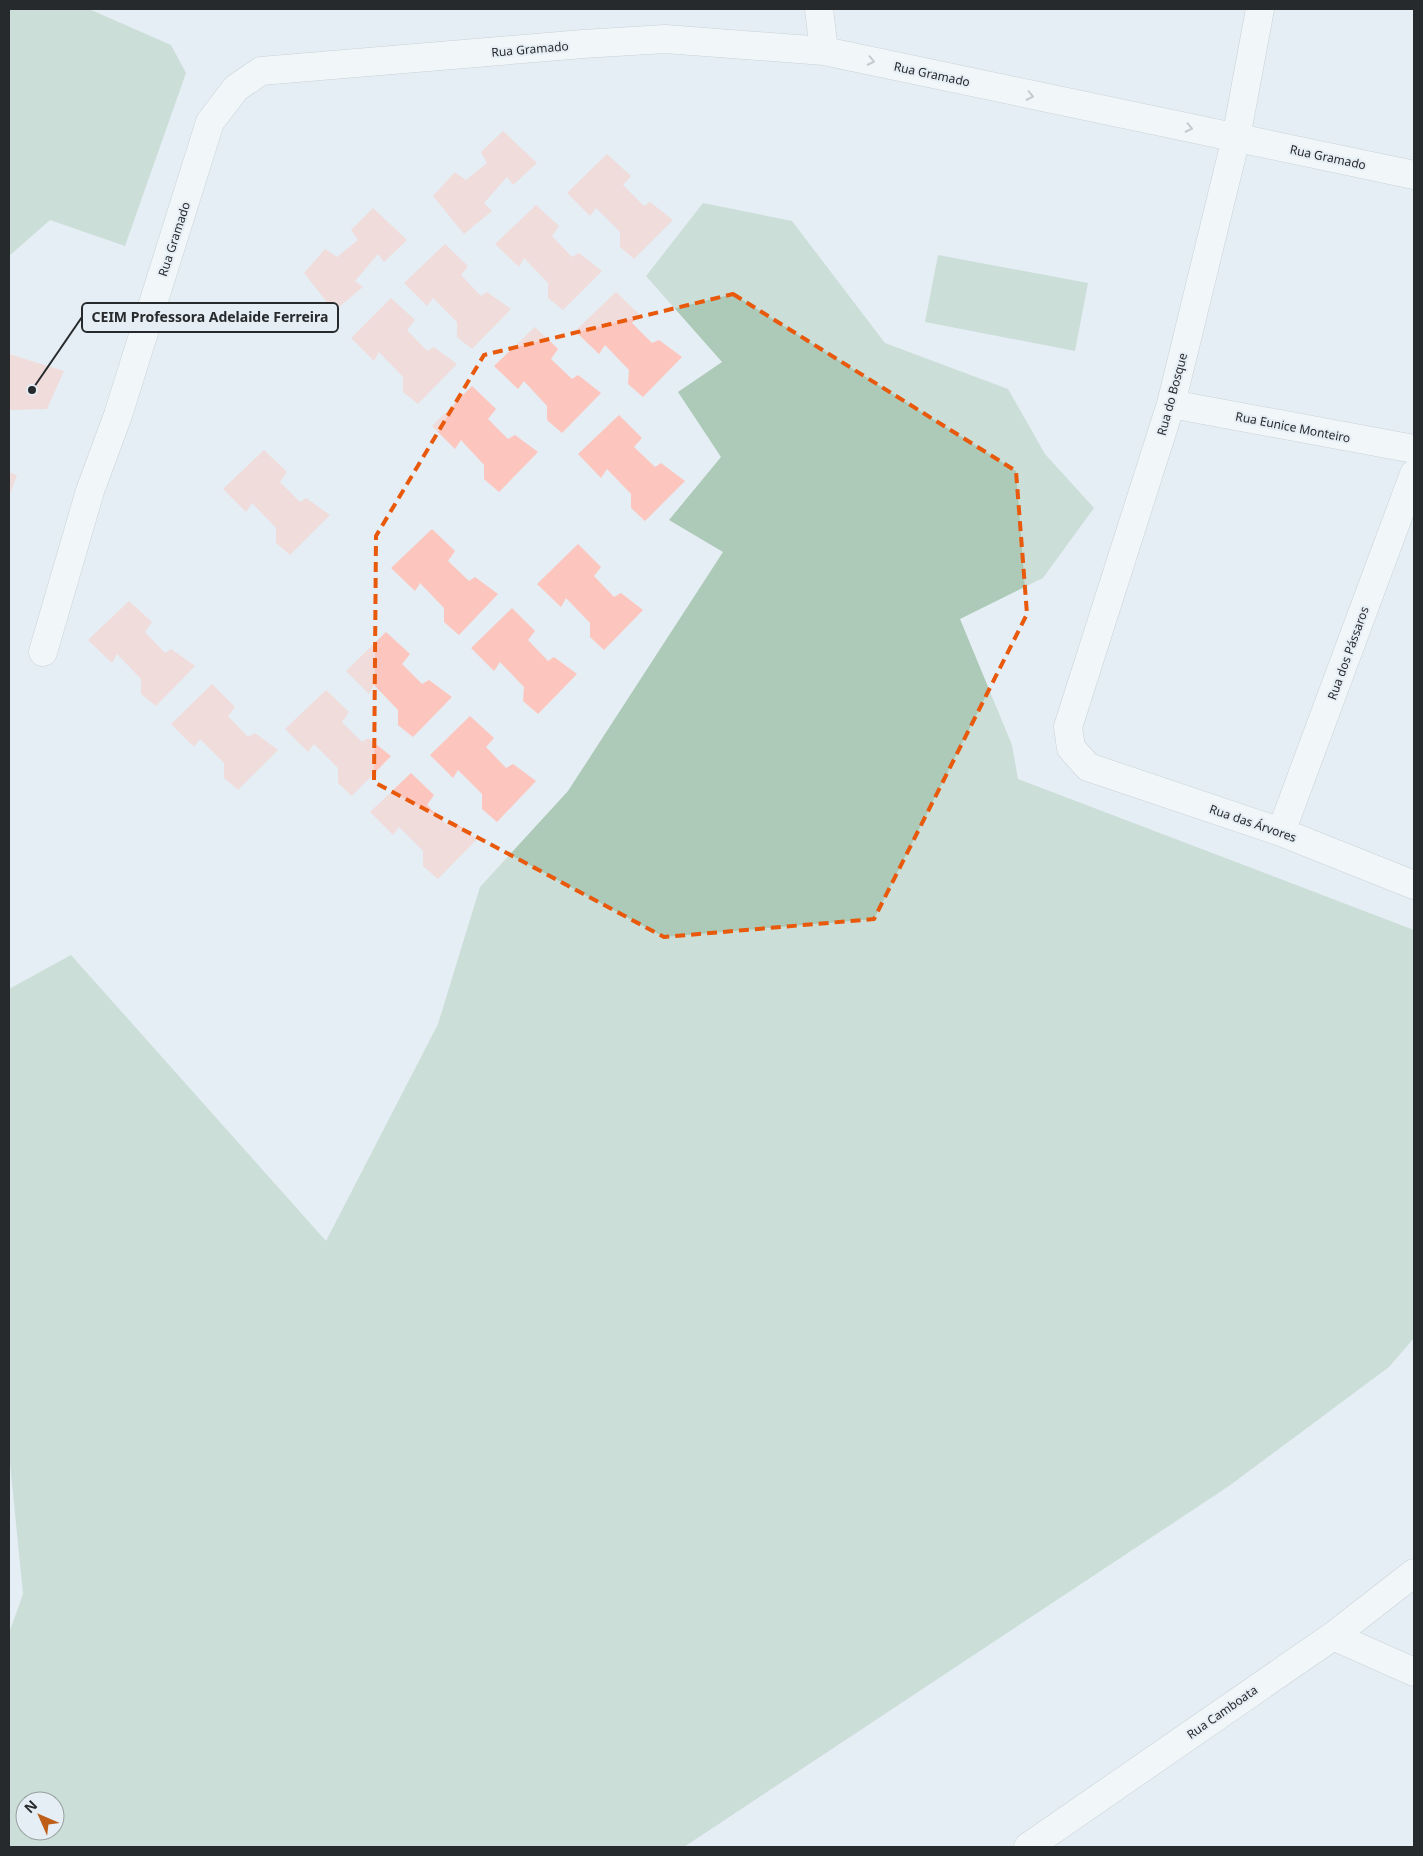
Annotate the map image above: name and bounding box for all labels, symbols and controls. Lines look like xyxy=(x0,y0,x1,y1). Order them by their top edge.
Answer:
street label: Rua Gramado xyxy=(491,37,569,61)
one-way arrow xyxy=(867,56,876,66)
street label: Rua Gramado xyxy=(892,58,972,90)
one-way arrow xyxy=(1026,90,1035,100)
one-way arrow xyxy=(1185,123,1194,133)
street label: Rua Gramado xyxy=(1288,141,1368,173)
street label: Rua Gramado xyxy=(154,200,194,278)
callout: CEIM Professora Adelaide Ferreira xyxy=(82,303,338,332)
text: CEIM Professora Adelaide Ferreira xyxy=(92,307,328,326)
street label: Rua do Bosque xyxy=(1153,351,1191,437)
street label: Rua Eunice Monteiro xyxy=(1234,408,1352,446)
street label: Rua dos Pássaros xyxy=(1323,604,1373,702)
street label: Rua das Árvores xyxy=(1207,800,1299,846)
street label: Rua Camboata xyxy=(1183,1681,1261,1743)
north arrow xyxy=(15,1791,65,1841)
text: N xyxy=(20,1796,41,1817)

